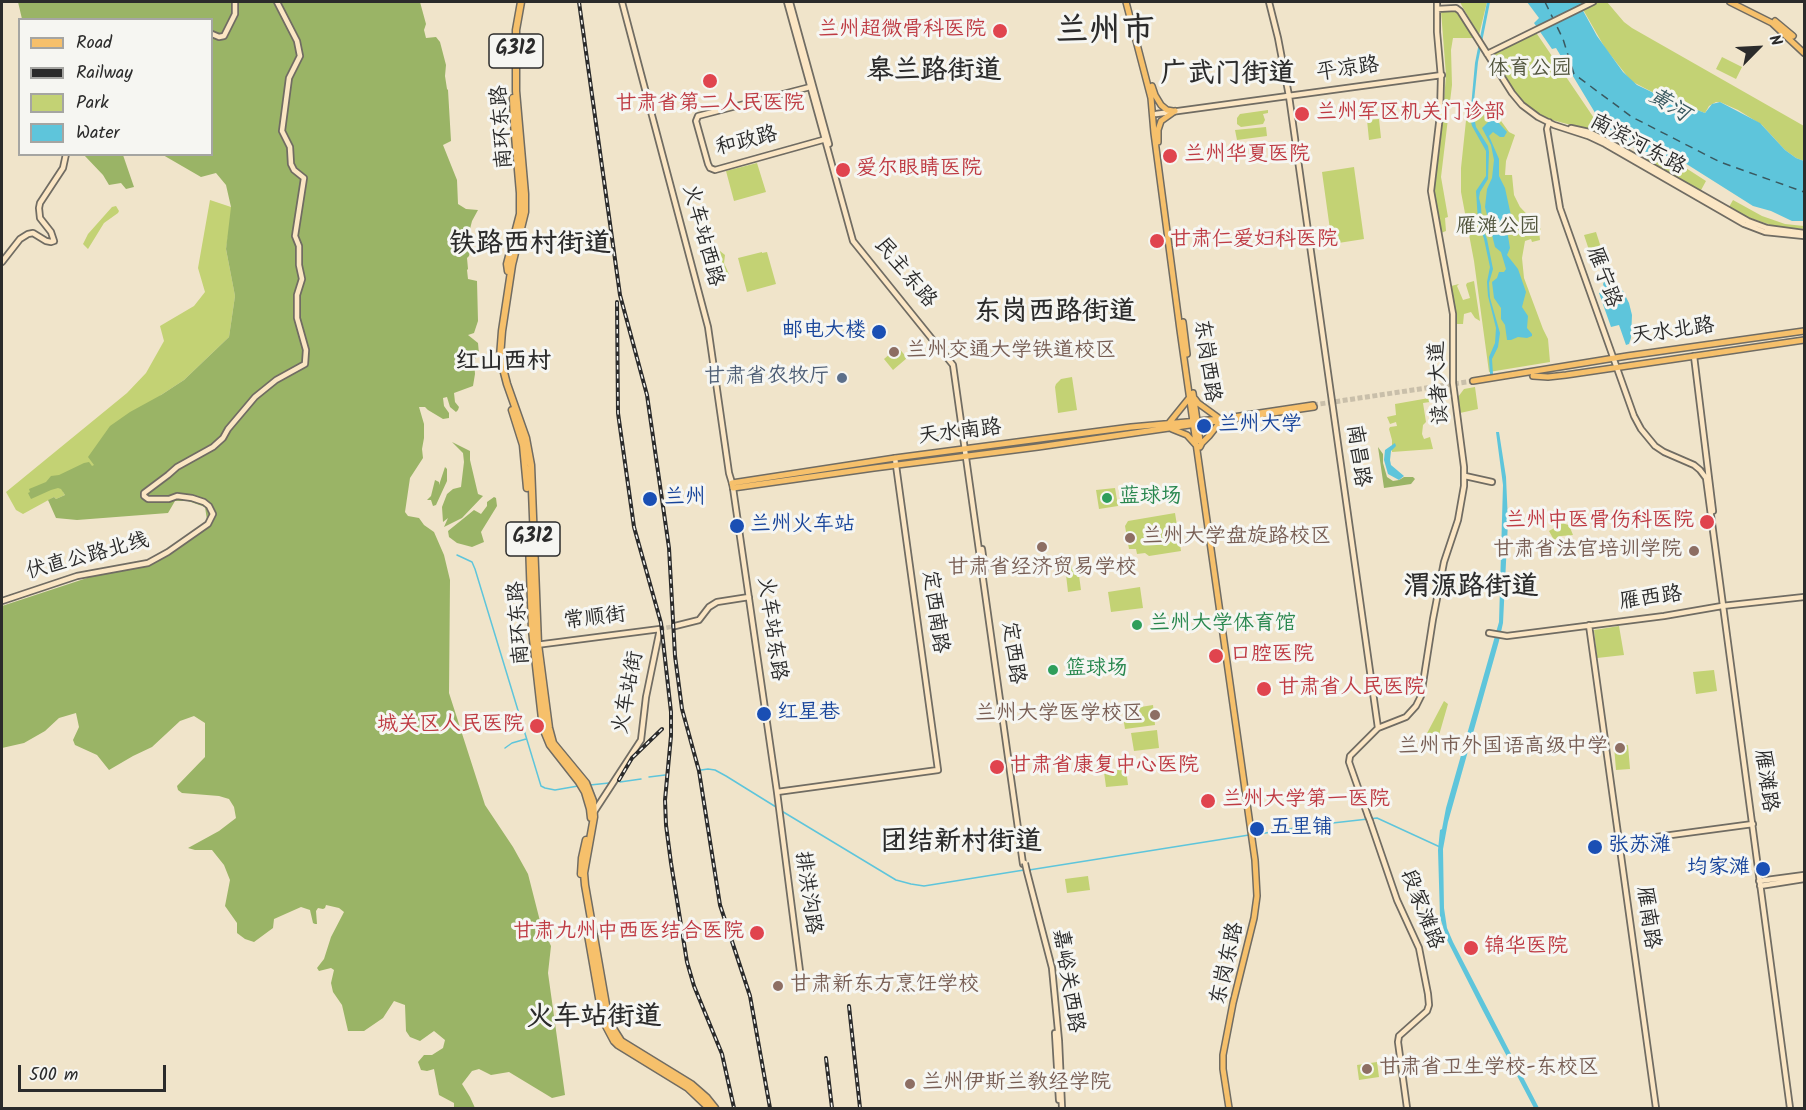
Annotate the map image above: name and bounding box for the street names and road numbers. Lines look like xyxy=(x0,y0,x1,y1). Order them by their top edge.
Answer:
road number: G312 xyxy=(489,34,543,68)
street label: 平凉路 xyxy=(1315,54,1381,88)
street label: 南环东路 xyxy=(489,84,519,170)
street label: 南滨河东路 xyxy=(1585,110,1689,182)
street label: 和政路 xyxy=(713,123,781,163)
street label: 火车站西路 xyxy=(675,182,727,290)
street label: 民主东路 xyxy=(867,234,941,314)
street label: 雁宁路 xyxy=(1579,244,1625,312)
street label: 天水北路 xyxy=(1630,315,1716,351)
street label: 东岗西路 xyxy=(1187,318,1223,404)
street label: 读者大道 xyxy=(1426,340,1456,426)
street label: 天水南路 xyxy=(917,416,1003,452)
street label: 南昌路 xyxy=(1339,423,1373,489)
road number: G312 xyxy=(506,522,560,556)
street label: 伏直公路北线 xyxy=(24,530,152,586)
street label: 定西南路 xyxy=(915,569,951,655)
street label: 火车站东路 xyxy=(750,575,790,683)
street label: 南环东路 xyxy=(506,580,536,666)
street label: 雁西路 xyxy=(1618,583,1684,617)
street label: 常顺街 xyxy=(562,604,628,636)
street label: 定西路 xyxy=(994,620,1028,686)
street label: 火车站街 xyxy=(610,649,650,737)
street label: 雁滩路 xyxy=(1747,748,1781,814)
street label: 排洪沟路 xyxy=(788,850,824,936)
street label: 段家滩路 xyxy=(1393,866,1447,954)
street label: 雁南路 xyxy=(1629,885,1663,951)
street label: 东岗东路 xyxy=(1207,920,1251,1008)
street label: 嘉峪关西路 xyxy=(1045,927,1087,1035)

